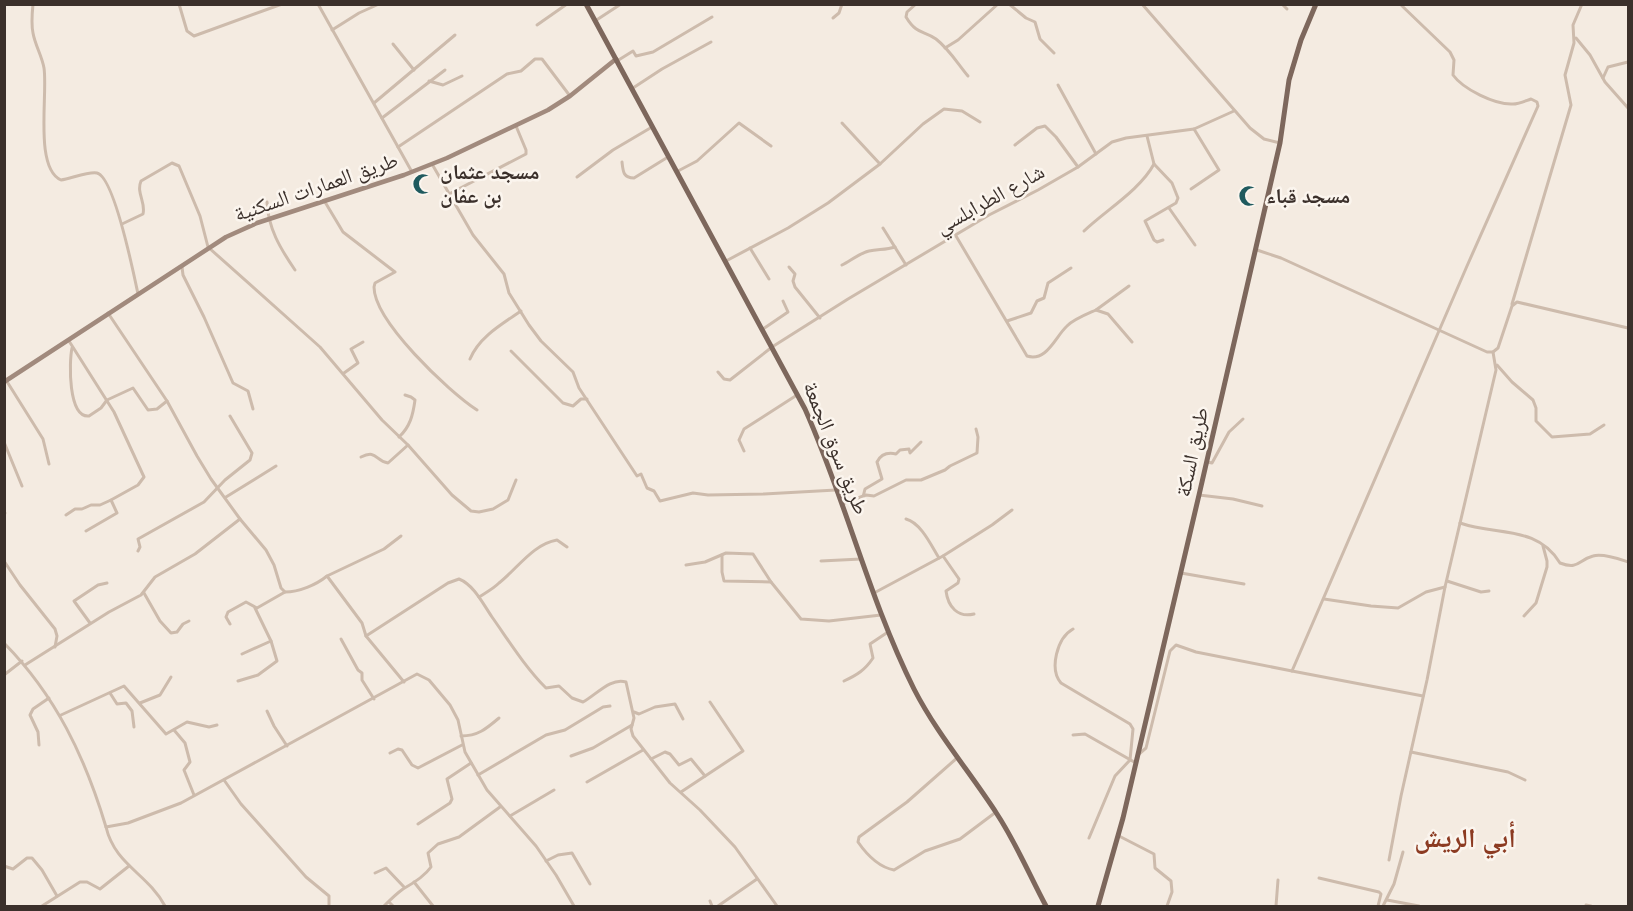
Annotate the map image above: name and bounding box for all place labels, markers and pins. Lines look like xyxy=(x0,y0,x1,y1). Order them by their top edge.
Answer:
place label: مسجد عثمان بن عفان xyxy=(440,159,539,209)
mosque icon: مسجد عثمان بن عفان xyxy=(411,172,435,196)
place label: مسجد قباء xyxy=(1266,183,1350,208)
mosque icon: مسجد قباء xyxy=(1237,184,1261,208)

